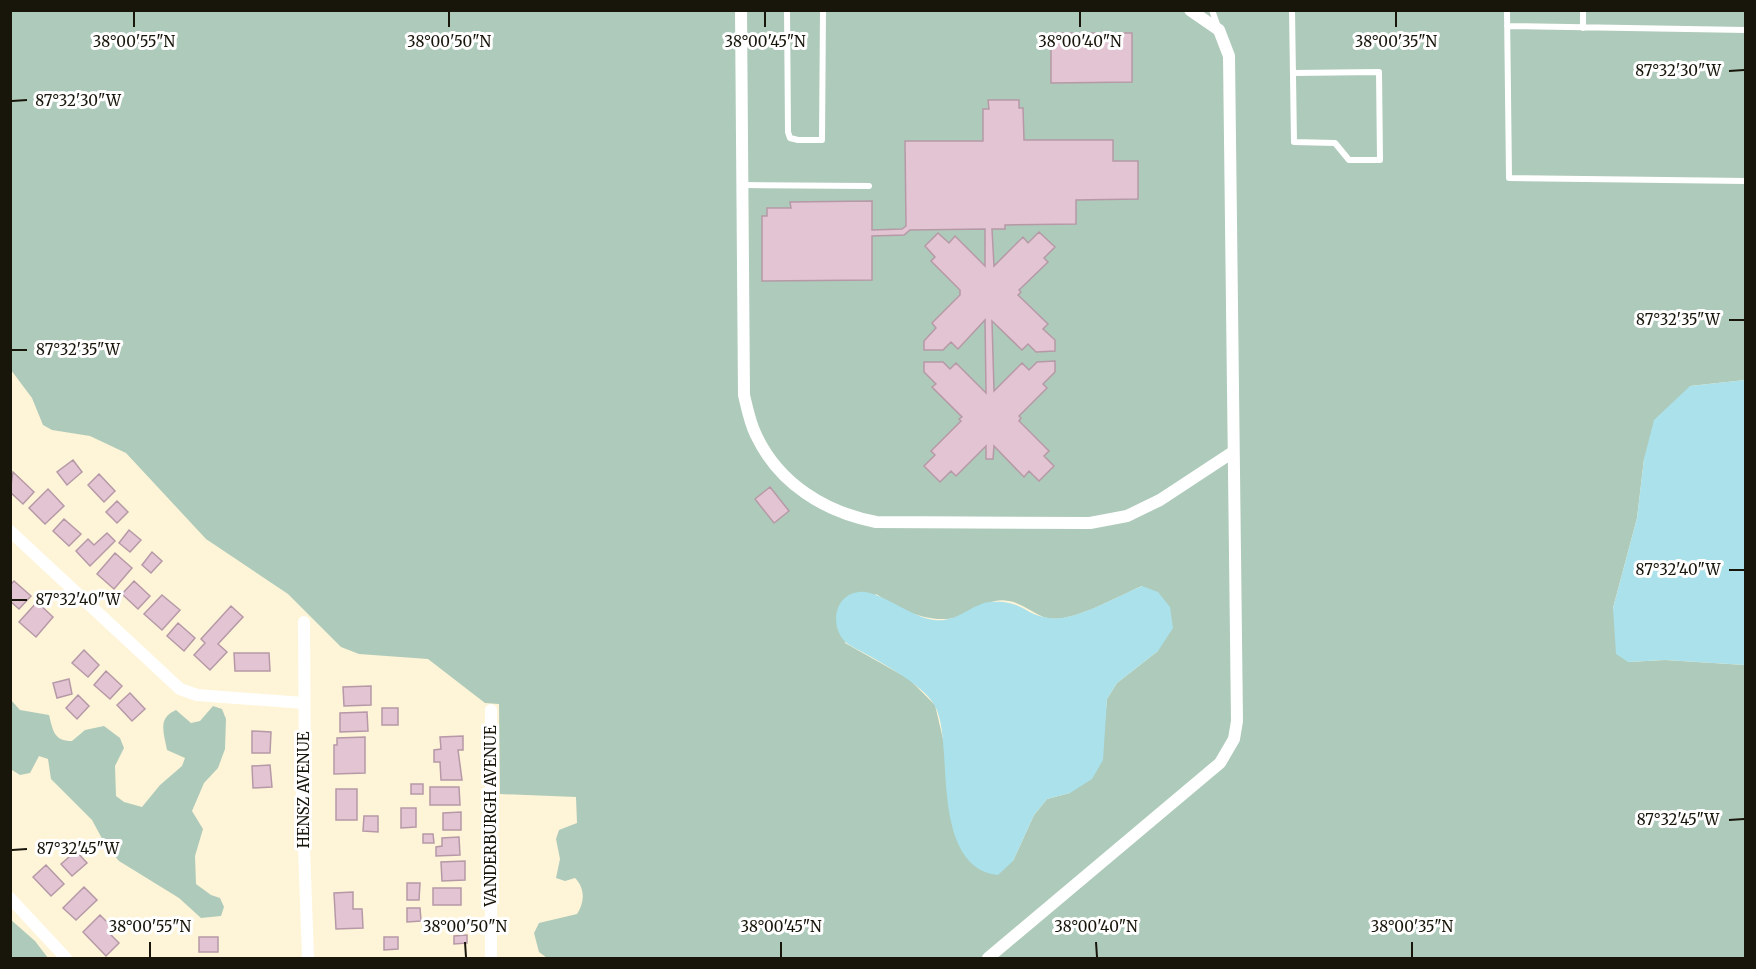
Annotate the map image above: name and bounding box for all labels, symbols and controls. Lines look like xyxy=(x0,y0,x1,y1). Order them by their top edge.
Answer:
text: 38°00'55"N xyxy=(93,32,176,51)
text: 38°00'50"N xyxy=(407,32,491,51)
text: 38°00'45"N xyxy=(724,32,806,51)
text: 38°00'40"N xyxy=(1038,32,1122,51)
text: 38°00'35"N xyxy=(1355,32,1438,51)
text: 87°32'30"W xyxy=(1635,61,1722,80)
text: 87°32'30"W xyxy=(35,91,122,110)
text: 87°32'35"W xyxy=(1636,310,1721,329)
text: 87°32'35"W xyxy=(36,340,121,359)
text: 87°32'40"W xyxy=(1636,560,1721,579)
text: 87°32'40"W xyxy=(36,590,121,609)
street label: VANDERBURGH AVENUE xyxy=(481,725,500,907)
street label: HENSZ AVENUE xyxy=(294,731,313,848)
text: 87°32'45"W xyxy=(1637,810,1720,829)
text: 87°32'45"W xyxy=(37,839,120,858)
text: 38°00'55"N xyxy=(109,917,192,936)
text: 38°00'50"N xyxy=(423,917,507,936)
text: 38°00'45"N xyxy=(740,917,822,936)
text: 38°00'40"N xyxy=(1054,917,1138,936)
text: 38°00'35"N xyxy=(1371,917,1454,936)

